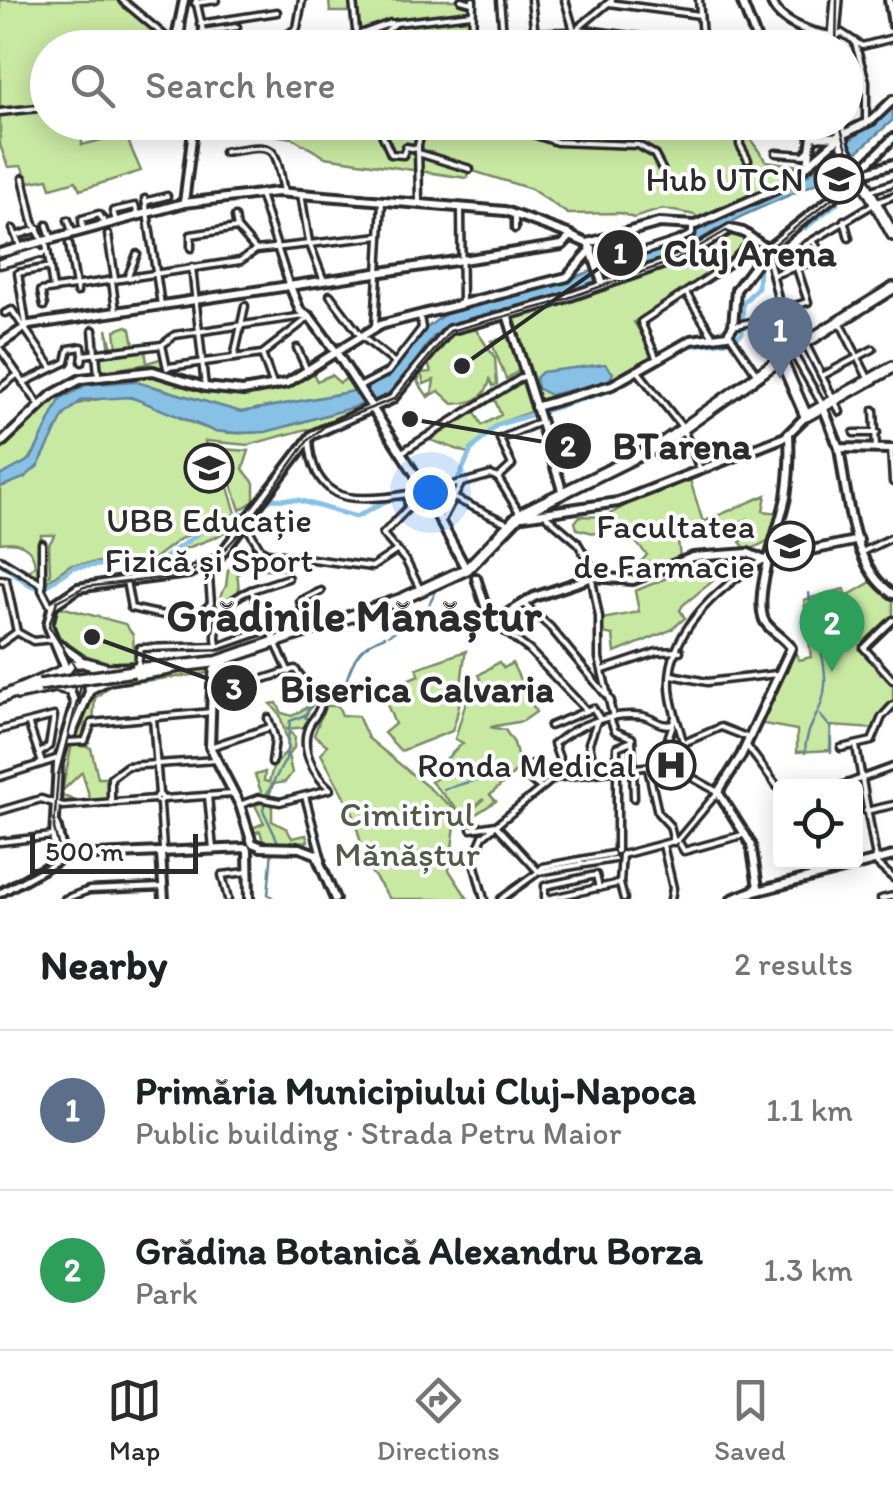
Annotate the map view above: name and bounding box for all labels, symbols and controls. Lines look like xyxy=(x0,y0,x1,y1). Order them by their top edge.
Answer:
search box xyxy=(30,30,863,140)
icon: search xyxy=(65,58,120,113)
text: Search here xyxy=(145,62,336,108)
school or university icon: Hub UTCN xyxy=(813,153,865,205)
place label: Hub UTCN xyxy=(645,158,804,200)
callout: Cluj Arena xyxy=(595,219,855,287)
text: Cluj Arena xyxy=(664,230,837,276)
text: 1 xyxy=(613,234,627,271)
pin: 1 xyxy=(748,296,812,379)
callout: BTarena xyxy=(543,412,772,480)
text: BTarena xyxy=(613,423,752,469)
text: 2 xyxy=(560,427,576,464)
school or university icon: UBB Educație Fizică și Sport xyxy=(183,442,235,494)
your location xyxy=(405,467,456,518)
place label: UBB Educație Fizică și Sport xyxy=(105,499,313,581)
place label: Facultatea de Farmacie xyxy=(573,505,755,587)
school or university icon: Facultatea de Farmacie xyxy=(764,520,816,572)
district label: Grădinile Mănăștur xyxy=(166,588,543,643)
pin: 2 xyxy=(800,590,864,672)
callout: Biserica Calvaria xyxy=(209,654,574,722)
text: Biserica Calvaria xyxy=(280,666,554,712)
text: 3 xyxy=(226,670,242,707)
hospital icon: Ronda Medical xyxy=(645,739,697,791)
place label: Ronda Medical xyxy=(417,744,636,786)
map controls xyxy=(773,779,863,869)
button: locate xyxy=(773,779,863,869)
park label: Cimitirul Mănăștur xyxy=(334,793,480,875)
scale bar xyxy=(30,829,198,874)
text: 500 m xyxy=(45,834,124,868)
text: Nearby xyxy=(40,939,167,990)
text: 2 results xyxy=(734,945,853,983)
text: Primăria Municipiului Cluj-Napoca xyxy=(135,1068,696,1114)
text: 1 xyxy=(65,1091,80,1129)
text: 1.1 km xyxy=(766,1091,853,1129)
text: Public building · Strada Petru Maior xyxy=(135,1114,621,1152)
text: Grădina Botanică Alexandru Borza xyxy=(135,1228,703,1274)
text: 2 xyxy=(64,1251,81,1289)
text: 1.3 km xyxy=(763,1251,853,1289)
text: Park xyxy=(135,1274,198,1312)
tab: Map xyxy=(107,1373,162,1467)
tab: Directions xyxy=(377,1373,500,1467)
tab: Saved xyxy=(714,1373,786,1467)

